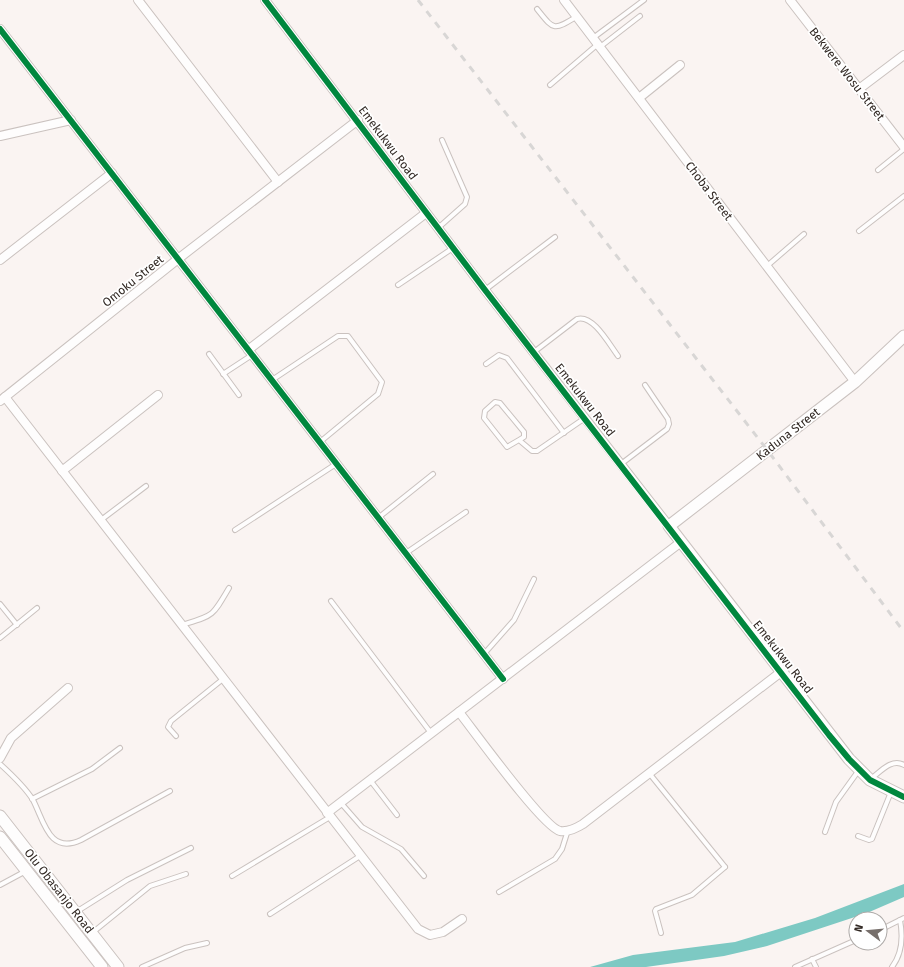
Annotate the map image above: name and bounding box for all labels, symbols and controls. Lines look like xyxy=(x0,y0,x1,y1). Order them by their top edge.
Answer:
street label: Bekwere Wosu Street xyxy=(806,25,888,124)
street label: Emekukwu Road xyxy=(356,103,420,183)
street label: Choba Street xyxy=(682,159,736,224)
street label: Omoku Street xyxy=(100,252,167,310)
street label: Emekukwu Road xyxy=(552,361,618,439)
street label: Kaduna Street xyxy=(753,404,823,463)
street label: Emekukwu Road xyxy=(750,618,816,696)
street label: Olu Obasanjo Road xyxy=(21,846,97,936)
north arrow xyxy=(848,911,888,951)
text: N xyxy=(852,923,866,934)

